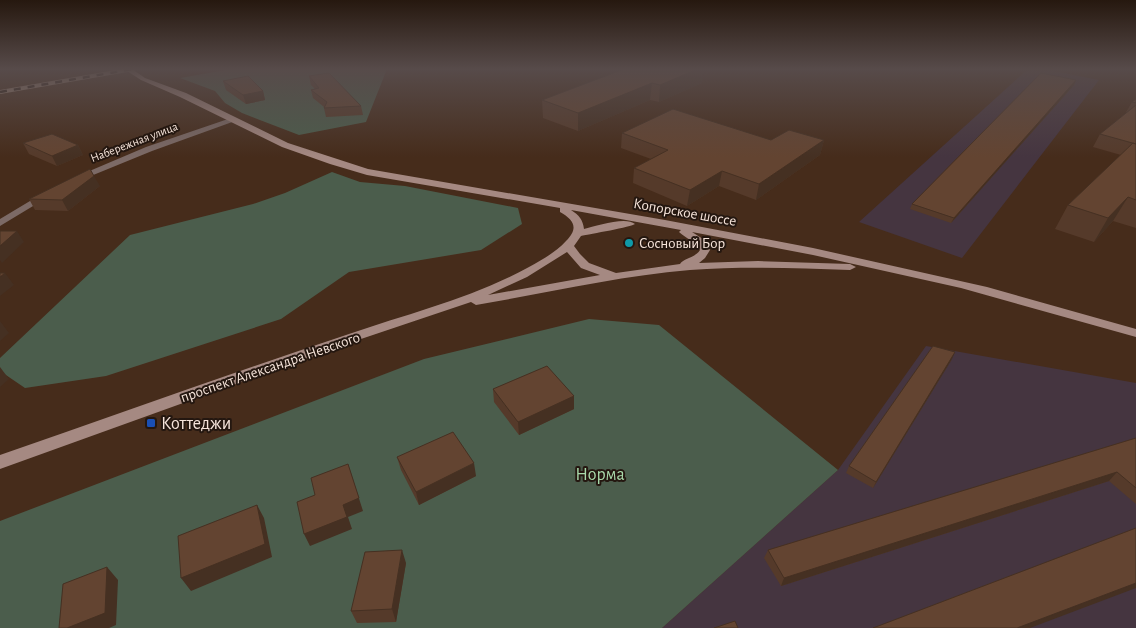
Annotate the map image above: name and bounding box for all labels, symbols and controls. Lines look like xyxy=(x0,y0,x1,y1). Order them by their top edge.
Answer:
street label: Набережная улица xyxy=(89,120,180,165)
street label: Копорское шоссе xyxy=(632,196,738,229)
place label: Сосновый Бор xyxy=(639,236,726,251)
marker: Сосновый Бор xyxy=(623,237,635,249)
street label: проспект Александра Невского xyxy=(179,330,362,405)
place label: Коттеджи xyxy=(161,415,231,433)
marker: Коттеджи xyxy=(145,417,157,429)
park label: Норма xyxy=(575,466,625,484)

